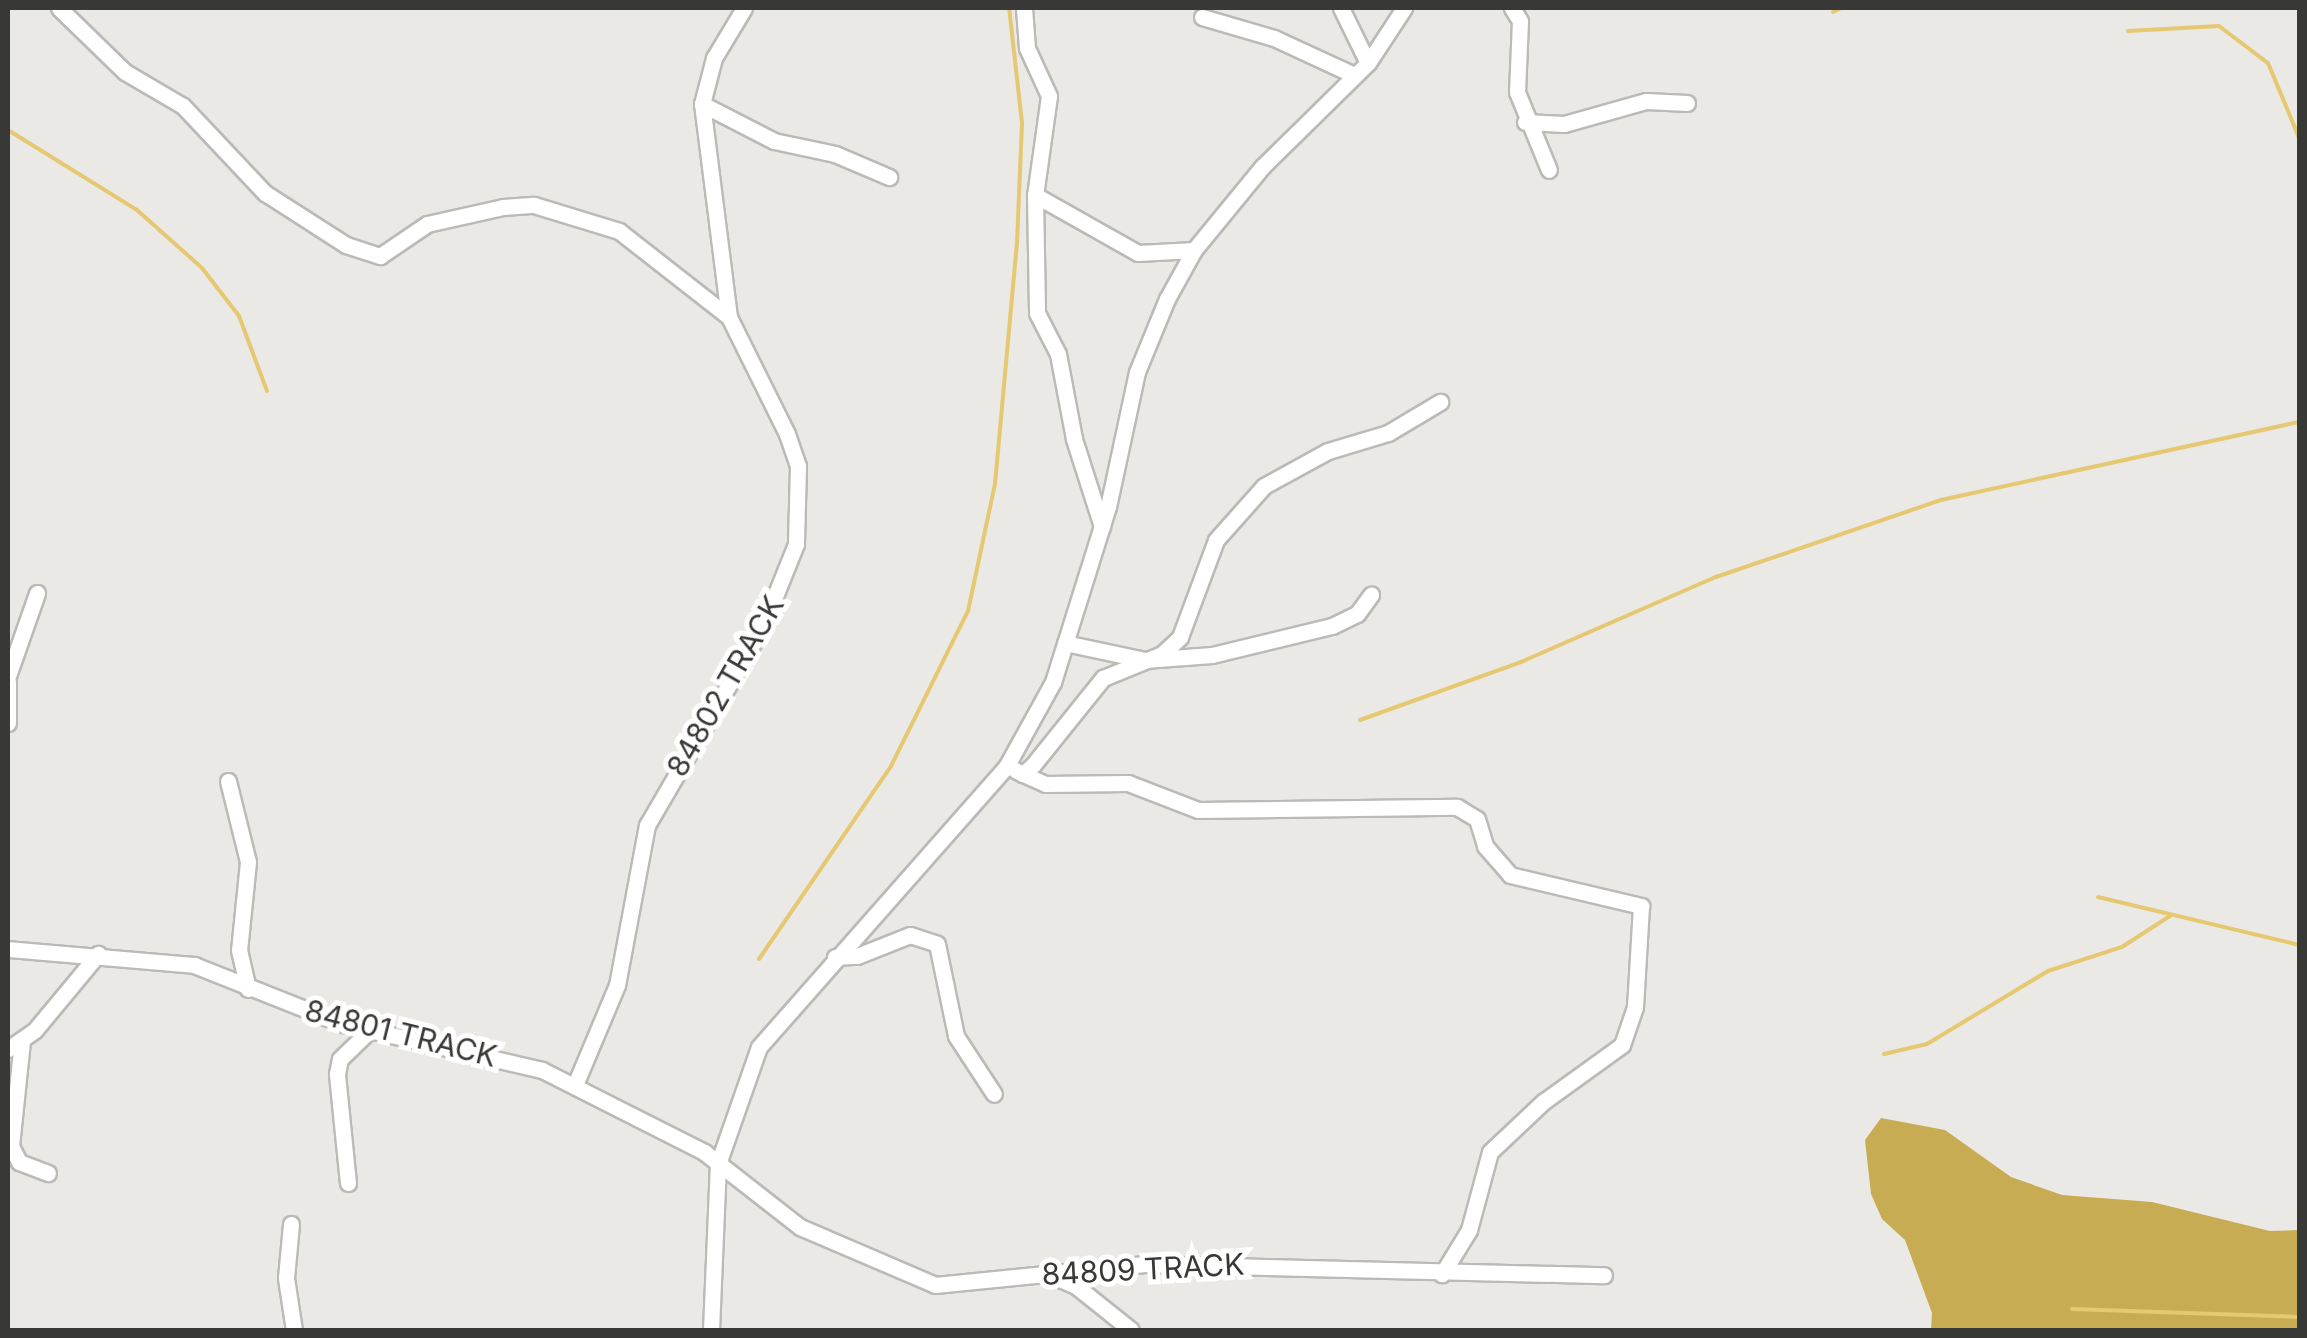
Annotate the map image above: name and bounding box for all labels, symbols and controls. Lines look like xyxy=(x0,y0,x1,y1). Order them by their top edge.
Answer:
street label: 84802 TRACK xyxy=(659,589,791,783)
street label: 84801 TRACK xyxy=(301,992,501,1074)
street label: 84809 TRACK xyxy=(1041,1246,1245,1292)

